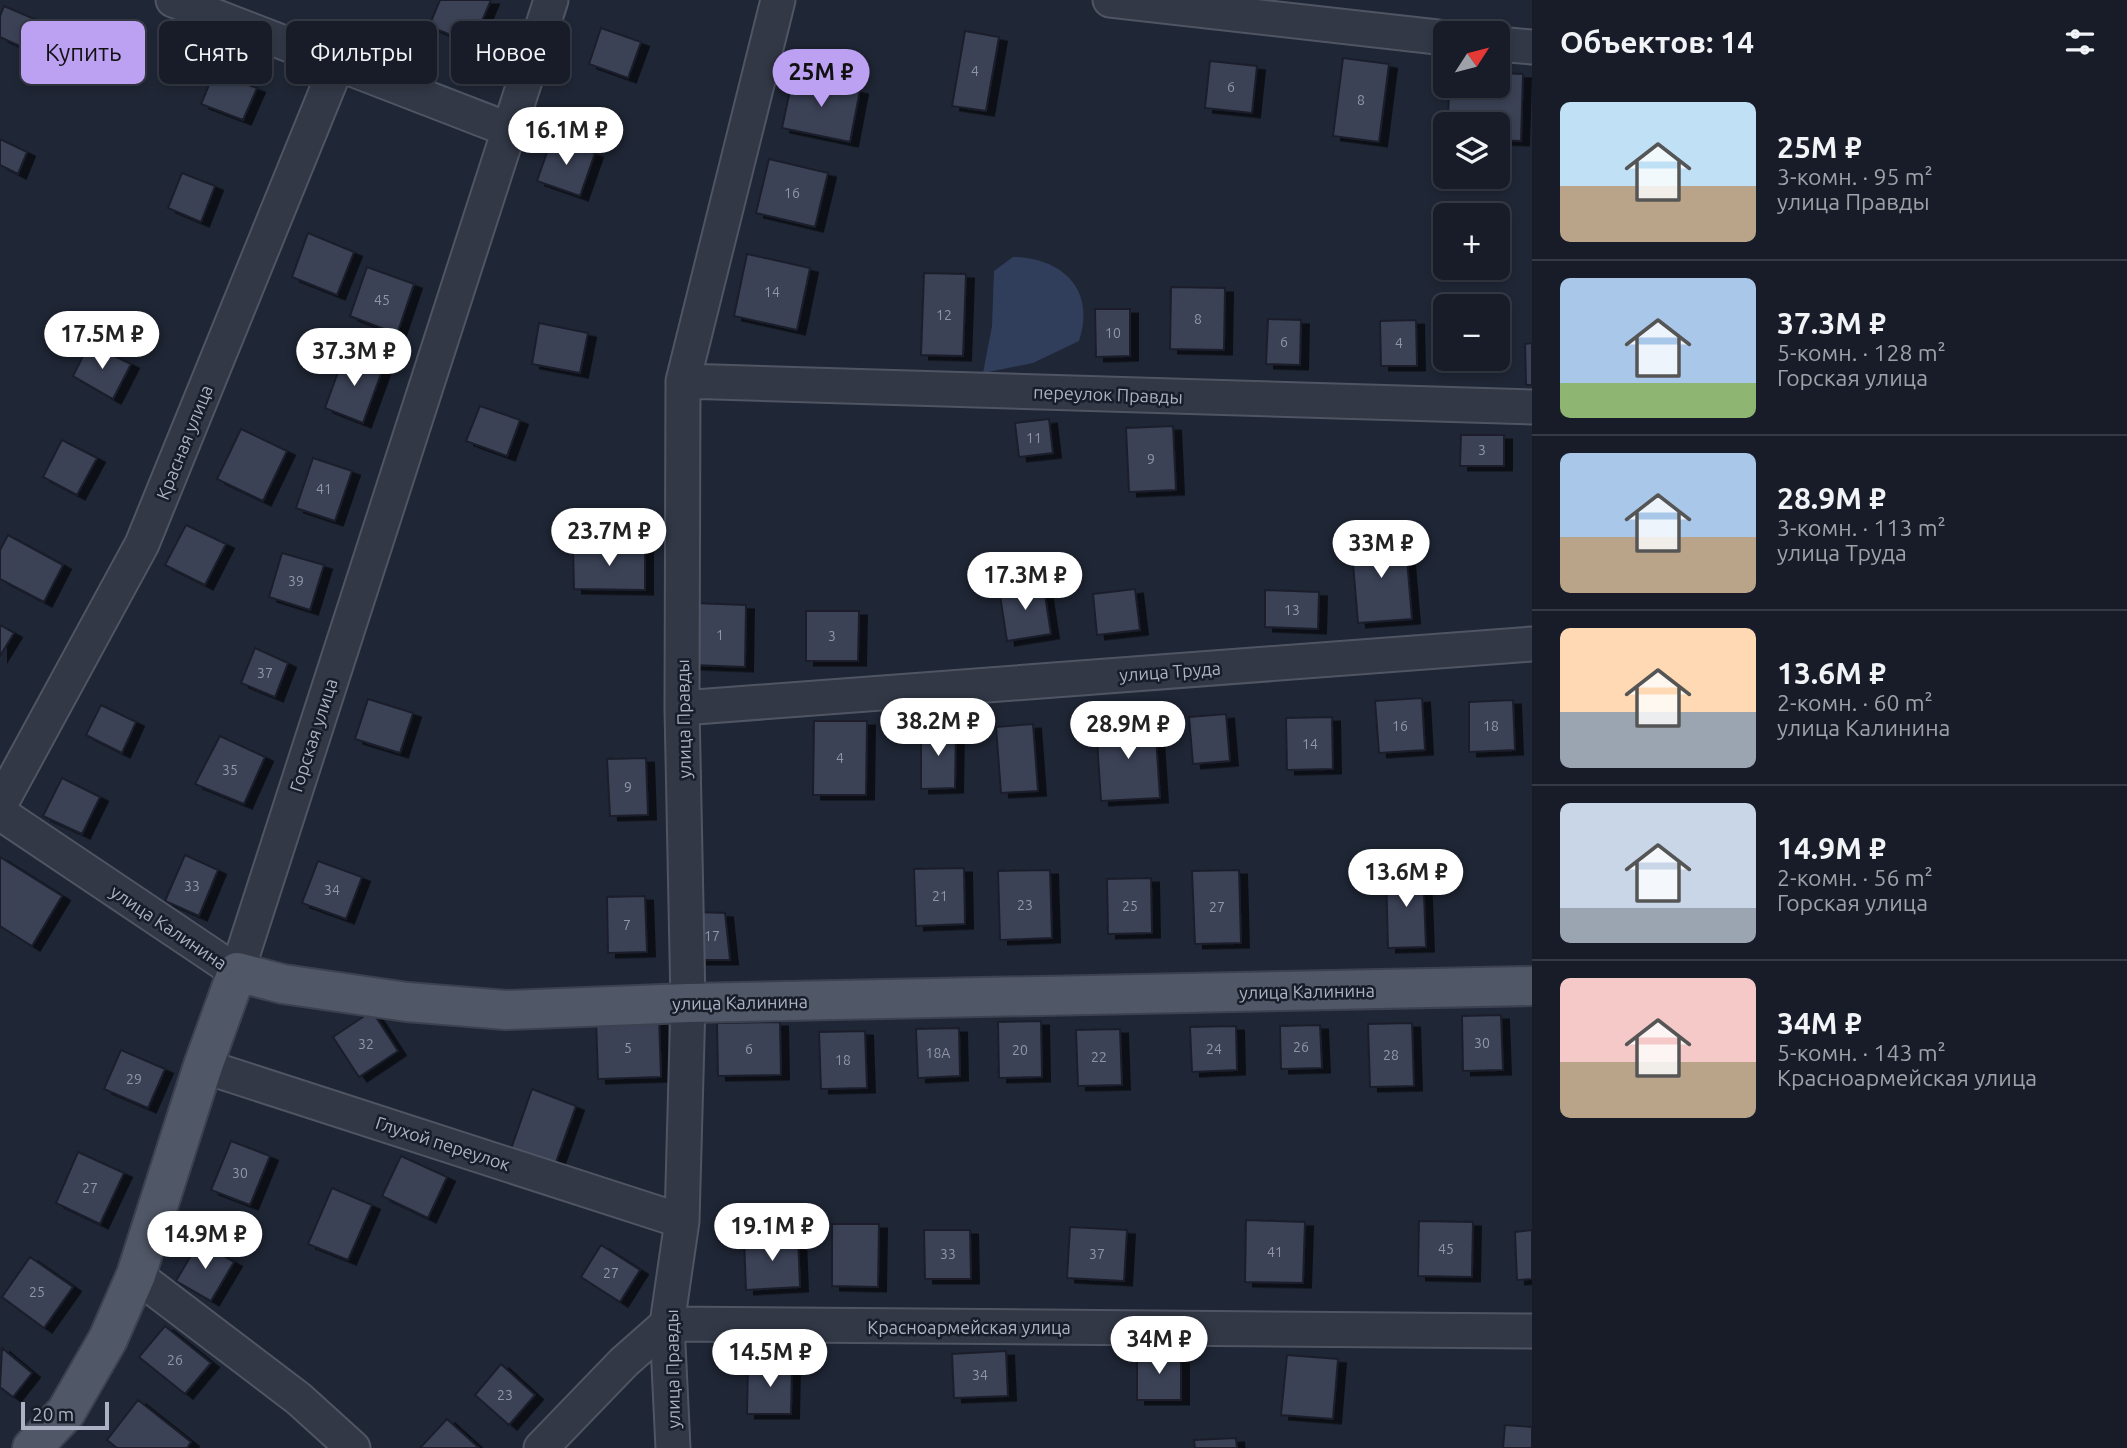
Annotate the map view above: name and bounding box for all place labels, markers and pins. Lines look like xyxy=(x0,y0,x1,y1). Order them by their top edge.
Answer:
pin: 25M ₽ xyxy=(772,50,870,109)
pin: 16.1M ₽ xyxy=(501,108,631,167)
pin: 17.5M ₽ xyxy=(37,312,167,371)
pin: 37.3M ₽ xyxy=(289,328,419,388)
pin: 23.7M ₽ xyxy=(544,508,674,568)
pin: 33M ₽ xyxy=(1332,520,1430,580)
pin: 17.3M ₽ xyxy=(960,552,1090,612)
pin: 38.2M ₽ xyxy=(873,698,1003,758)
pin: 28.9M ₽ xyxy=(1063,702,1193,761)
pin: 13.6M ₽ xyxy=(1341,850,1471,909)
pin: 19.1M ₽ xyxy=(707,1204,837,1263)
pin: 14.9M ₽ xyxy=(140,1212,270,1271)
pin: 34M ₽ xyxy=(1110,1316,1208,1376)
pin: 14.5M ₽ xyxy=(705,1330,835,1389)

